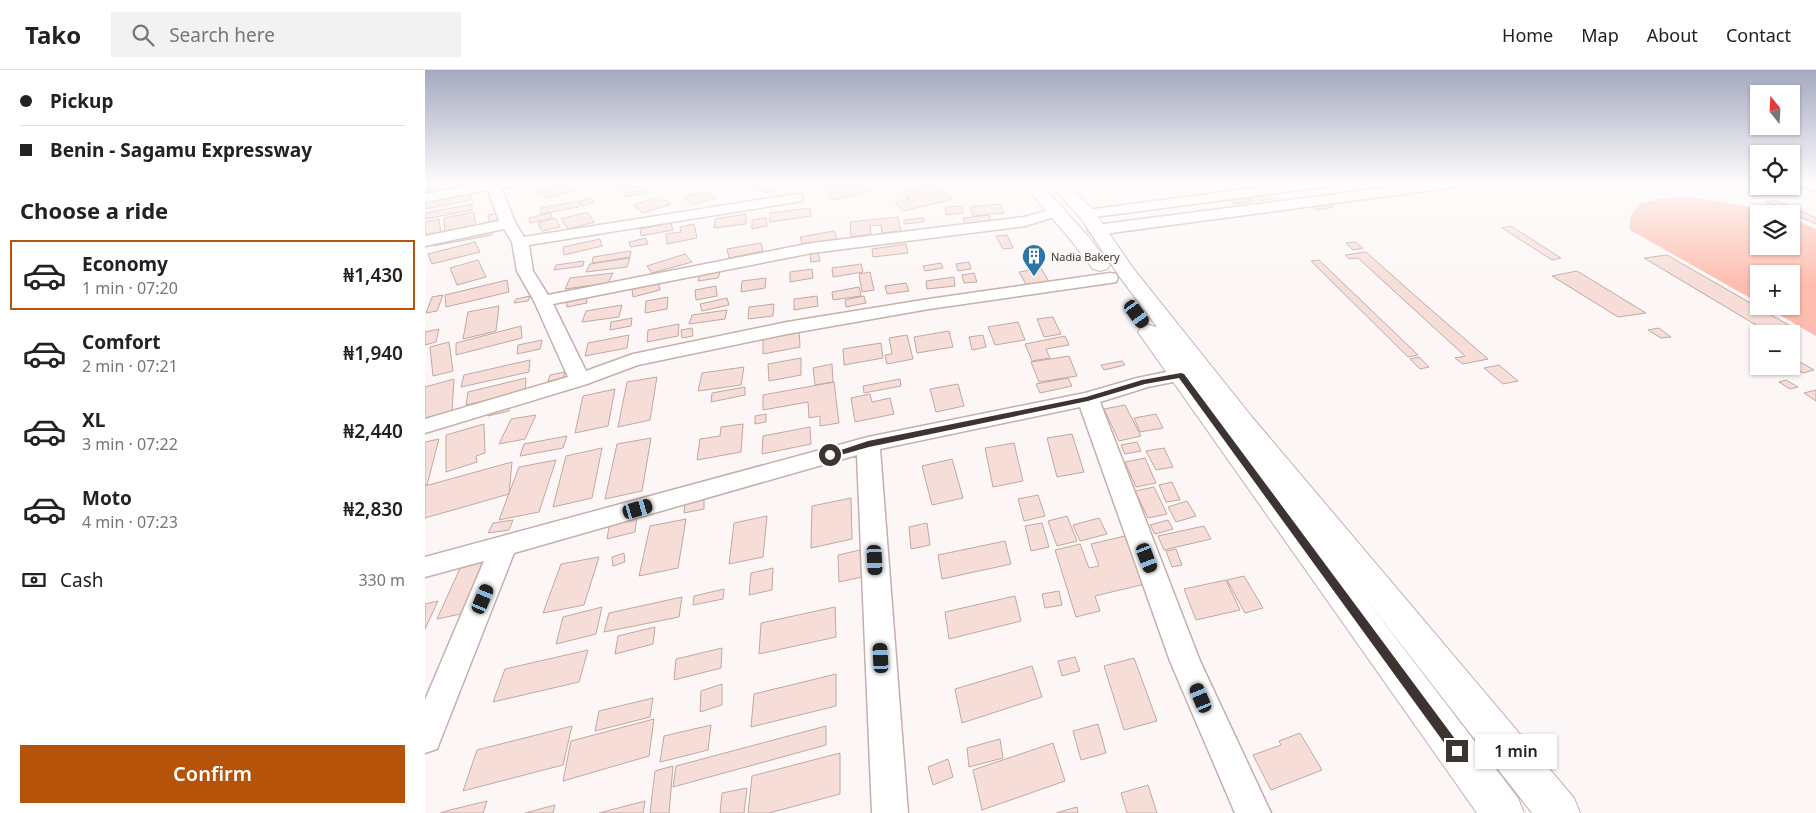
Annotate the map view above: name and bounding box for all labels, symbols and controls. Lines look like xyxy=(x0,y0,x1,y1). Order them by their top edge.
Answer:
search box xyxy=(111,12,461,57)
text: Tako xyxy=(25,18,81,51)
icon: search xyxy=(129,21,157,49)
text: Search here xyxy=(169,22,275,48)
text: Home xyxy=(1502,23,1553,47)
text: Map xyxy=(1581,23,1619,47)
text: About xyxy=(1647,23,1698,47)
text: Contact xyxy=(1726,23,1791,47)
north arrow xyxy=(1750,85,1800,135)
map controls xyxy=(1750,85,1800,375)
text: Pickup xyxy=(50,88,113,114)
text: Benin - Sagamu Expressway xyxy=(50,137,312,163)
button: locate xyxy=(1750,145,1800,195)
text: Choose a ride xyxy=(20,195,168,225)
button: layers xyxy=(1750,205,1800,255)
building icon: Nadia Bakery xyxy=(1021,243,1047,277)
place label: Nadia Bakery xyxy=(1051,249,1120,264)
text: Economy xyxy=(82,251,168,277)
icon: car xyxy=(22,253,67,298)
text: ₦1,430 xyxy=(343,262,403,288)
button: + xyxy=(1750,265,1800,315)
text: 1 min · 07:20 xyxy=(82,277,178,299)
car xyxy=(1122,297,1151,331)
button: − xyxy=(1750,325,1800,375)
text: Comfort xyxy=(82,329,161,355)
icon: car xyxy=(22,331,67,376)
text: ₦1,940 xyxy=(343,340,403,366)
text: 2 min · 07:21 xyxy=(82,355,178,377)
text: XL xyxy=(82,407,105,433)
icon: car xyxy=(22,409,67,454)
text: ₦2,440 xyxy=(343,418,403,444)
text: 3 min · 07:22 xyxy=(82,433,178,455)
route start xyxy=(819,444,841,466)
text: Moto xyxy=(82,485,132,511)
icon: car xyxy=(22,487,67,532)
text: ₦2,830 xyxy=(343,496,403,522)
car xyxy=(621,498,654,520)
text: 4 min · 07:23 xyxy=(82,511,178,533)
car xyxy=(1134,541,1159,575)
car xyxy=(866,545,883,575)
icon: cash xyxy=(20,566,48,594)
text: Cash xyxy=(60,567,104,593)
text: 330 m xyxy=(358,569,405,591)
car xyxy=(470,582,495,616)
car xyxy=(872,643,889,673)
car xyxy=(1188,681,1213,715)
callout: 1 min xyxy=(1475,734,1557,768)
route end xyxy=(1446,740,1468,762)
text: 1 min xyxy=(1494,740,1538,762)
button: Confirm xyxy=(20,745,405,803)

